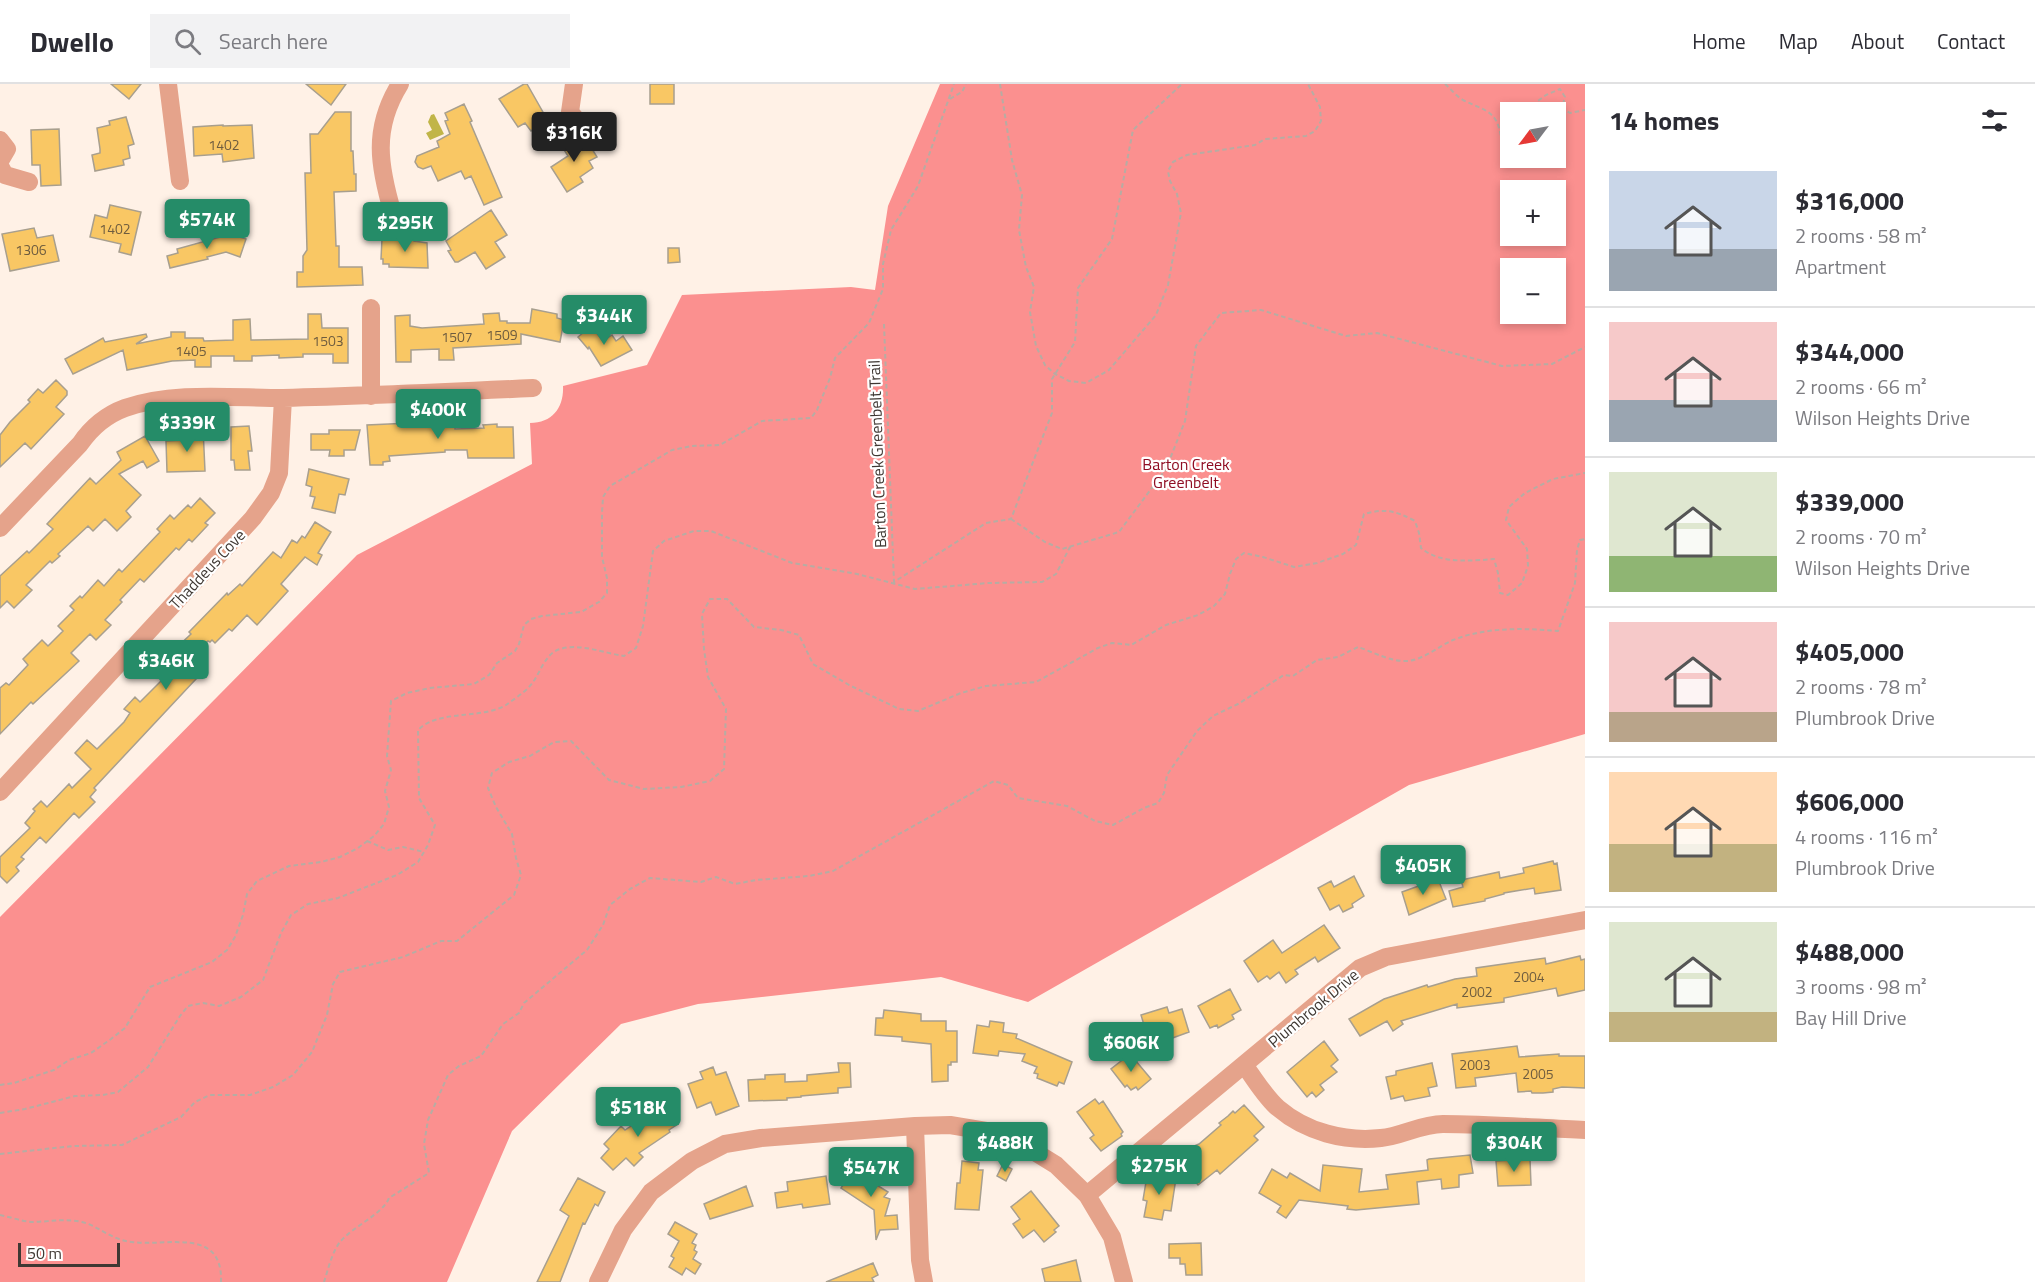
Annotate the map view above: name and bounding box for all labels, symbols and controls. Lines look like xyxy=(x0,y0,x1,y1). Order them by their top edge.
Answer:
search box xyxy=(150,14,570,68)
text: Dwello xyxy=(30,20,114,63)
text: Search here xyxy=(219,24,328,58)
icon: search xyxy=(171,25,204,58)
text: Home xyxy=(1692,25,1746,57)
text: Map xyxy=(1779,25,1818,57)
text: About xyxy=(1851,25,1904,57)
text: Contact xyxy=(1937,25,2005,57)
text: 14 homes xyxy=(1609,101,1719,140)
north arrow xyxy=(1500,102,1566,168)
map controls xyxy=(1500,102,1566,324)
icon: filters xyxy=(1978,104,2011,137)
pin: $316K xyxy=(532,112,616,163)
text: $316K xyxy=(546,116,602,147)
house number: 1402 xyxy=(208,134,240,155)
button: + xyxy=(1500,180,1566,246)
text: $316,000 xyxy=(1795,181,1904,220)
icon: home xyxy=(1657,195,1729,267)
pin: $574K xyxy=(165,199,249,250)
pin: $295K xyxy=(363,202,447,253)
text: $574K xyxy=(179,203,235,234)
text: $295K xyxy=(377,206,433,237)
house number: 1402 xyxy=(99,218,131,239)
text: 2 rooms · 58 m² xyxy=(1795,220,1927,251)
house number: 1306 xyxy=(15,239,47,260)
text: Apartment xyxy=(1795,251,1886,282)
button: − xyxy=(1500,258,1566,324)
pin: $344K xyxy=(562,295,646,346)
text: $344K xyxy=(576,299,632,330)
house number: 1509 xyxy=(486,324,518,345)
house number: 1507 xyxy=(441,326,473,347)
house number: 1503 xyxy=(312,330,344,351)
text: $344,000 xyxy=(1795,332,1904,371)
house number: 1405 xyxy=(175,340,207,361)
icon: home xyxy=(1657,346,1729,418)
street label: Barton Creek Greenbelt Trail xyxy=(862,360,892,548)
text: 2 rooms · 66 m² xyxy=(1795,371,1927,402)
pin: $400K xyxy=(396,389,480,440)
text: $400K xyxy=(410,393,466,424)
pin: $339K xyxy=(145,402,229,453)
text: Wilson Heights Drive xyxy=(1795,402,1970,433)
text: $339K xyxy=(159,406,215,437)
park label: Barton Creek Greenbelt xyxy=(1142,452,1230,494)
text: $339,000 xyxy=(1795,482,1904,521)
icon: home xyxy=(1657,496,1729,568)
text: 2 rooms · 70 m² xyxy=(1795,521,1927,552)
street label: Thaddeus Cove xyxy=(163,524,251,614)
text: Wilson Heights Drive xyxy=(1795,552,1970,583)
text: $405,000 xyxy=(1795,632,1904,671)
pin: $346K xyxy=(124,640,208,691)
text: $346K xyxy=(138,644,194,675)
icon: home xyxy=(1657,646,1729,718)
text: 2 rooms · 78 m² xyxy=(1795,671,1927,702)
text: Plumbrook Drive xyxy=(1795,702,1935,733)
text: $606,000 xyxy=(1795,782,1904,821)
icon: home xyxy=(1657,796,1729,868)
text: 4 rooms · 116 m² xyxy=(1795,821,1938,852)
pin: $405K xyxy=(1381,845,1465,896)
text: $405K xyxy=(1395,849,1451,880)
text: Plumbrook Drive xyxy=(1795,852,1935,883)
text: $488,000 xyxy=(1795,932,1904,971)
icon: home xyxy=(1657,946,1729,1018)
street label: Plumbrook Drive xyxy=(1262,963,1364,1053)
house number: 2004 xyxy=(1513,966,1545,987)
text: 3 rooms · 98 m² xyxy=(1795,971,1927,1002)
house number: 2002 xyxy=(1461,981,1493,1002)
text: Bay Hill Drive xyxy=(1795,1002,1907,1033)
pin: $606K xyxy=(1089,1022,1173,1073)
text: $606K xyxy=(1103,1026,1159,1057)
house number: 2003 xyxy=(1459,1054,1491,1075)
house number: 2005 xyxy=(1522,1063,1554,1084)
pin: $518K xyxy=(596,1087,680,1138)
text: $518K xyxy=(610,1091,666,1122)
pin: $488K xyxy=(963,1122,1047,1173)
pin: $304K xyxy=(1472,1122,1556,1173)
text: $488K xyxy=(977,1126,1033,1157)
text: $304K xyxy=(1486,1126,1542,1157)
pin: $275K xyxy=(1117,1145,1201,1196)
pin: $547K xyxy=(829,1147,913,1198)
text: $275K xyxy=(1131,1149,1187,1180)
text: $547K xyxy=(843,1151,899,1182)
scale bar xyxy=(18,1240,120,1268)
text: 50 m xyxy=(27,1241,62,1265)

